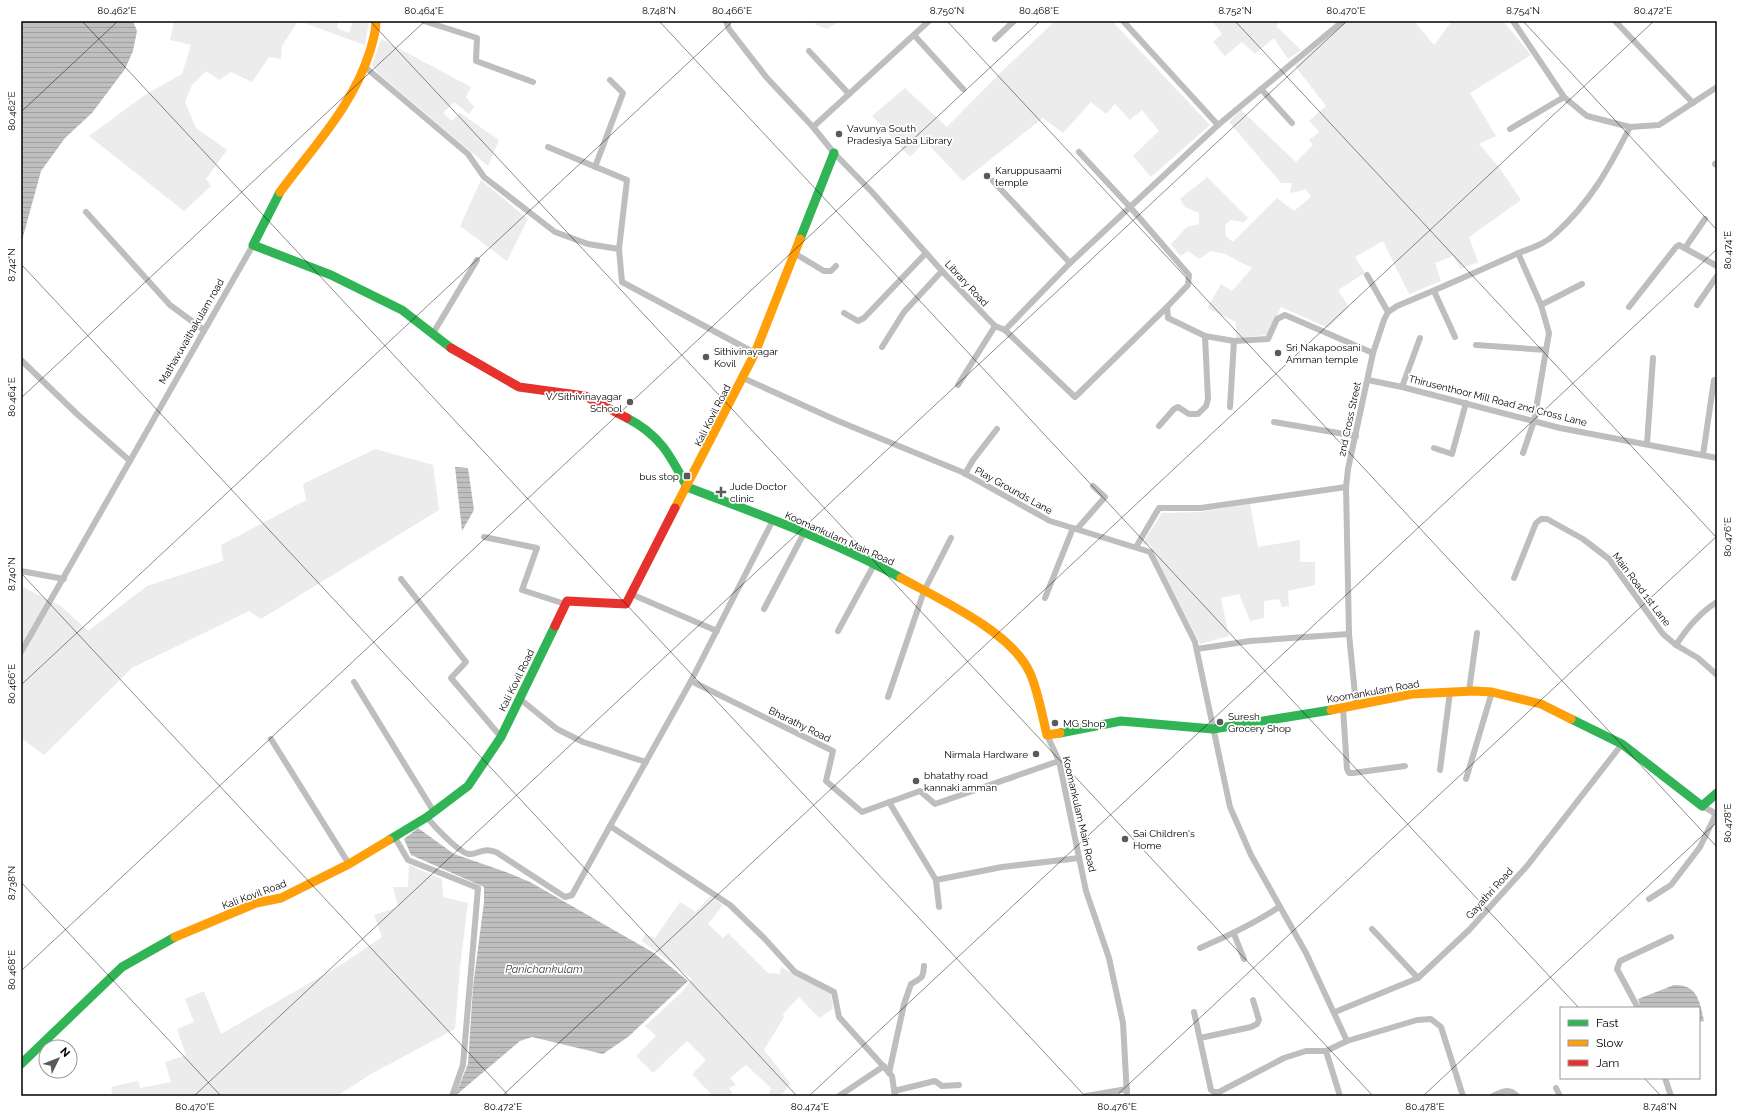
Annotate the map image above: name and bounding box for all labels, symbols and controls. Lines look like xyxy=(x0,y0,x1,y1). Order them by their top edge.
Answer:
text: 80.462°E xyxy=(97,5,137,16)
text: 80.464°E xyxy=(404,5,444,16)
text: 8.748°N xyxy=(642,5,676,16)
text: 80.466°E xyxy=(712,5,752,16)
text: 8.750°N xyxy=(930,5,964,16)
text: 80.468°E xyxy=(1019,5,1059,16)
text: 8.752°N xyxy=(1218,5,1252,16)
text: 80.470°E xyxy=(1326,5,1366,16)
text: 8.754°N xyxy=(1506,5,1540,16)
text: 80.472°E xyxy=(1634,5,1672,16)
text: 80.462°E xyxy=(6,91,17,131)
place label: Vavunya South Pradesiya Saba Library xyxy=(847,123,953,146)
marker: Vavunya South Pradesiya Saba Library xyxy=(834,129,844,139)
place label: Karuppusaami temple xyxy=(995,165,1062,188)
marker: Karuppusaami temple xyxy=(982,171,992,181)
text: 80.474°E xyxy=(1722,231,1733,269)
text: 8.742°N xyxy=(6,248,17,282)
street label: Library Road xyxy=(943,258,991,308)
street label: Mathavuvaithakulam road xyxy=(157,277,226,386)
place label: Sri Nakapoosani Amman temple xyxy=(1286,342,1361,365)
place label: Sithivinayagar Kovil xyxy=(714,346,779,369)
marker: Sri Nakapoosani Amman temple xyxy=(1273,348,1283,358)
marker: Sithivinayagar Kovil xyxy=(701,352,711,362)
street label: Thirusenthoor Mill Road 2nd Cross Lane xyxy=(1408,373,1588,428)
text: 80.464°E xyxy=(6,377,17,417)
street label: 2nd Cross Street xyxy=(1336,380,1363,457)
street label: Kali Kovil Road xyxy=(692,383,733,448)
place label: V/Sithivinayagar School xyxy=(546,391,622,414)
marker: V/Sithivinayagar School xyxy=(625,397,635,407)
street label: Play Grounds Lane xyxy=(973,465,1054,516)
place label: bus stop xyxy=(639,471,679,482)
marker: bus stop xyxy=(682,471,692,481)
place label: Jude Doctor clinic xyxy=(730,481,787,504)
marker: Jude Doctor clinic xyxy=(715,486,727,498)
street label: Koomankulam Main Road xyxy=(783,509,896,568)
text: 80.476°E xyxy=(1722,517,1733,557)
street label: Main Road 1st Lane xyxy=(1610,550,1673,628)
text: 8.740°N xyxy=(6,557,17,591)
street label: Kali Kovil Road xyxy=(497,647,536,713)
text: 80.466°E xyxy=(6,664,17,704)
street label: Koomankulam Road xyxy=(1326,678,1420,705)
street label: Bharathy Road xyxy=(767,705,833,744)
place label: Suresh Grocery Shop xyxy=(1228,711,1291,734)
marker: Suresh Grocery Shop xyxy=(1215,717,1225,727)
marker: MG Shop xyxy=(1050,718,1060,728)
place label: MG Shop xyxy=(1063,718,1106,729)
place label: Nirmala Hardware xyxy=(944,749,1028,760)
marker: Nirmala Hardware xyxy=(1031,749,1041,759)
street label: Koomankulam Main Road xyxy=(1061,755,1098,873)
place label: bhatathy road kannaki amman xyxy=(924,770,997,793)
marker: bhatathy road kannaki amman xyxy=(911,776,921,786)
text: 80.478°E xyxy=(1722,803,1733,843)
place label: Sai Children's Home xyxy=(1133,828,1195,851)
marker: Sai Children's Home xyxy=(1120,834,1130,844)
text: 8.738°N xyxy=(6,866,17,900)
street label: Gayathri Road xyxy=(1464,866,1515,921)
street label: Kali Kovil Road xyxy=(220,878,288,911)
text: 80.468°E xyxy=(6,950,17,990)
water label: Panichankulam xyxy=(505,963,583,976)
legend xyxy=(1560,1007,1700,1079)
text: Fast xyxy=(1596,1016,1619,1030)
text: Slow xyxy=(1596,1036,1623,1050)
north arrow xyxy=(38,1039,78,1079)
text: N xyxy=(57,1045,73,1060)
text: Jam xyxy=(1596,1056,1619,1070)
text: 80.470°E xyxy=(175,1101,215,1112)
text: 80.472°E xyxy=(484,1101,522,1112)
text: 80.474°E xyxy=(791,1101,829,1112)
text: 80.476°E xyxy=(1097,1101,1137,1112)
text: 80.478°E xyxy=(1405,1101,1445,1112)
text: 8.748°N xyxy=(1643,1101,1677,1112)

